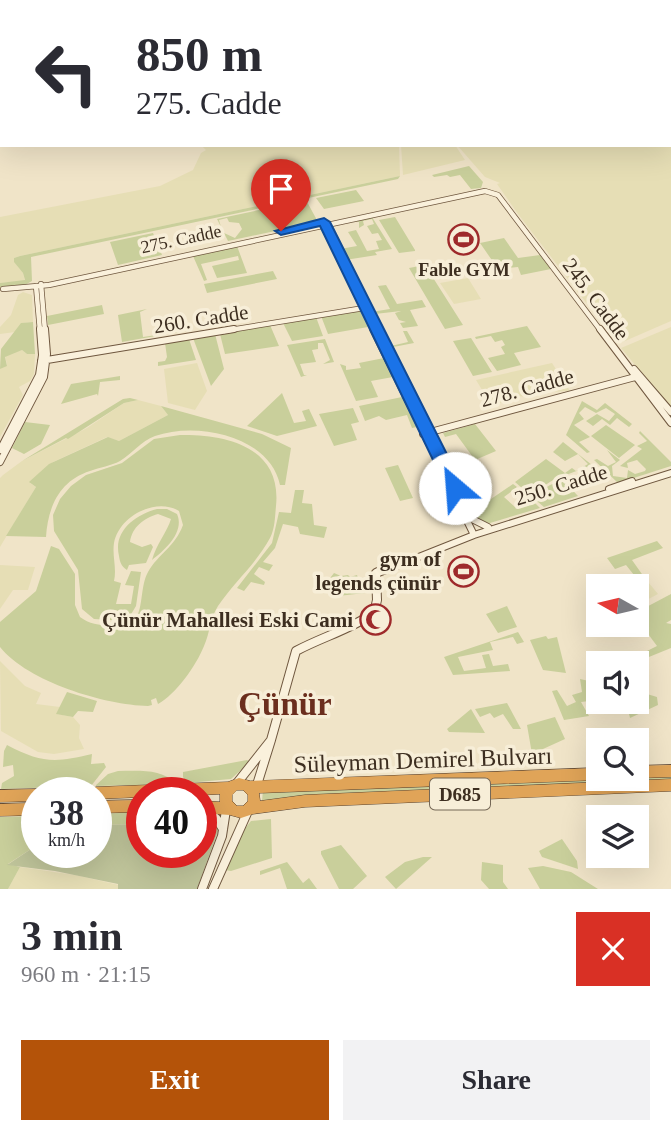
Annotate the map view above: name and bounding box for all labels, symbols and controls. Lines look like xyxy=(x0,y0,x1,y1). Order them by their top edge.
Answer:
text: 850 m xyxy=(136,27,263,82)
icon: left xyxy=(21,28,112,119)
text: 275. Cadde xyxy=(136,85,282,121)
pin xyxy=(251,159,311,231)
icon: arrive xyxy=(262,170,300,208)
street label: 275. Cadde xyxy=(139,221,223,257)
sports icon: Fable GYM xyxy=(447,222,481,256)
street label: 245. Cadde xyxy=(558,254,634,344)
place label: Fable GYM xyxy=(418,260,510,280)
street label: 260. Cadde xyxy=(152,300,250,338)
street label: 278. Cadde xyxy=(478,364,576,412)
position arrow xyxy=(418,451,492,525)
street label: 250. Cadde xyxy=(512,460,610,510)
place label: gym of legends çünür xyxy=(316,547,442,595)
sports icon: gym of legends çünür xyxy=(447,554,481,588)
north arrow xyxy=(586,574,649,637)
map controls xyxy=(586,574,649,868)
mosque icon: Çünür Mahallesi Eski Cami xyxy=(359,603,393,637)
place label: Çünür Mahallesi Eski Cami xyxy=(102,608,353,632)
button: sound xyxy=(586,651,649,714)
district label: Çünür xyxy=(238,686,332,722)
button: search xyxy=(586,728,649,791)
street label: Süleyman Demirel Bulvarı xyxy=(293,742,553,778)
speed limit sign: 40 xyxy=(126,777,217,868)
road number: D685 xyxy=(430,778,490,810)
text: 38 xyxy=(49,794,84,833)
button: layers xyxy=(586,805,649,868)
text: km/h xyxy=(48,830,85,850)
button: close xyxy=(576,912,650,986)
text: 3 min xyxy=(21,913,123,959)
text: 960 m · 21:15 xyxy=(21,962,151,987)
button: Exit xyxy=(21,1040,329,1120)
button: Share xyxy=(343,1040,650,1120)

